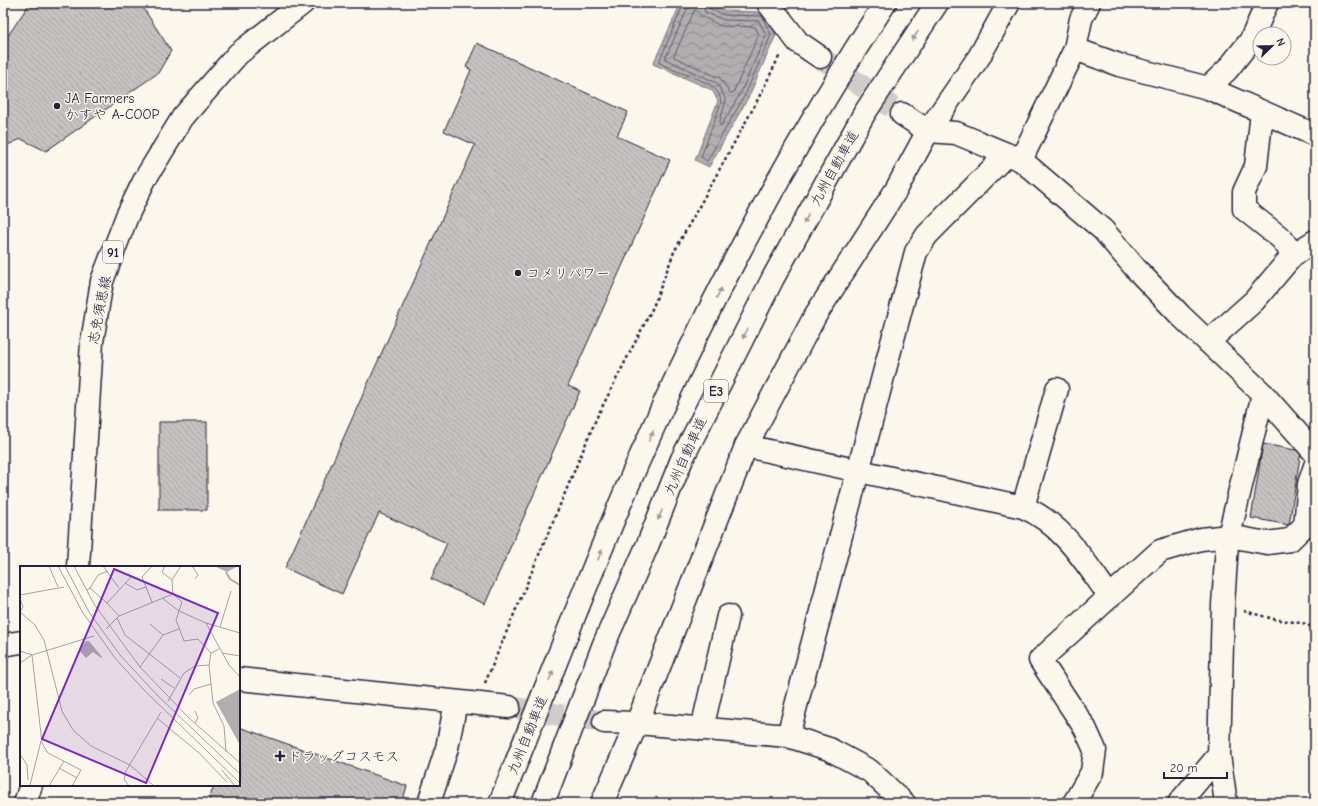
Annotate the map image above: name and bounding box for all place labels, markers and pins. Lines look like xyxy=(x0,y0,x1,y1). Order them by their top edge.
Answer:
place label: JA Farmers かすや A-COOP xyxy=(65,90,160,123)
marker: JA Farmers かすや A-COOP xyxy=(52,101,62,111)
place label: コメリパワー xyxy=(526,265,610,282)
marker: コメリパワー xyxy=(513,268,523,278)
place label: ドラッグコスモス xyxy=(288,748,399,765)
marker: ドラッグコスモス xyxy=(275,751,285,761)

